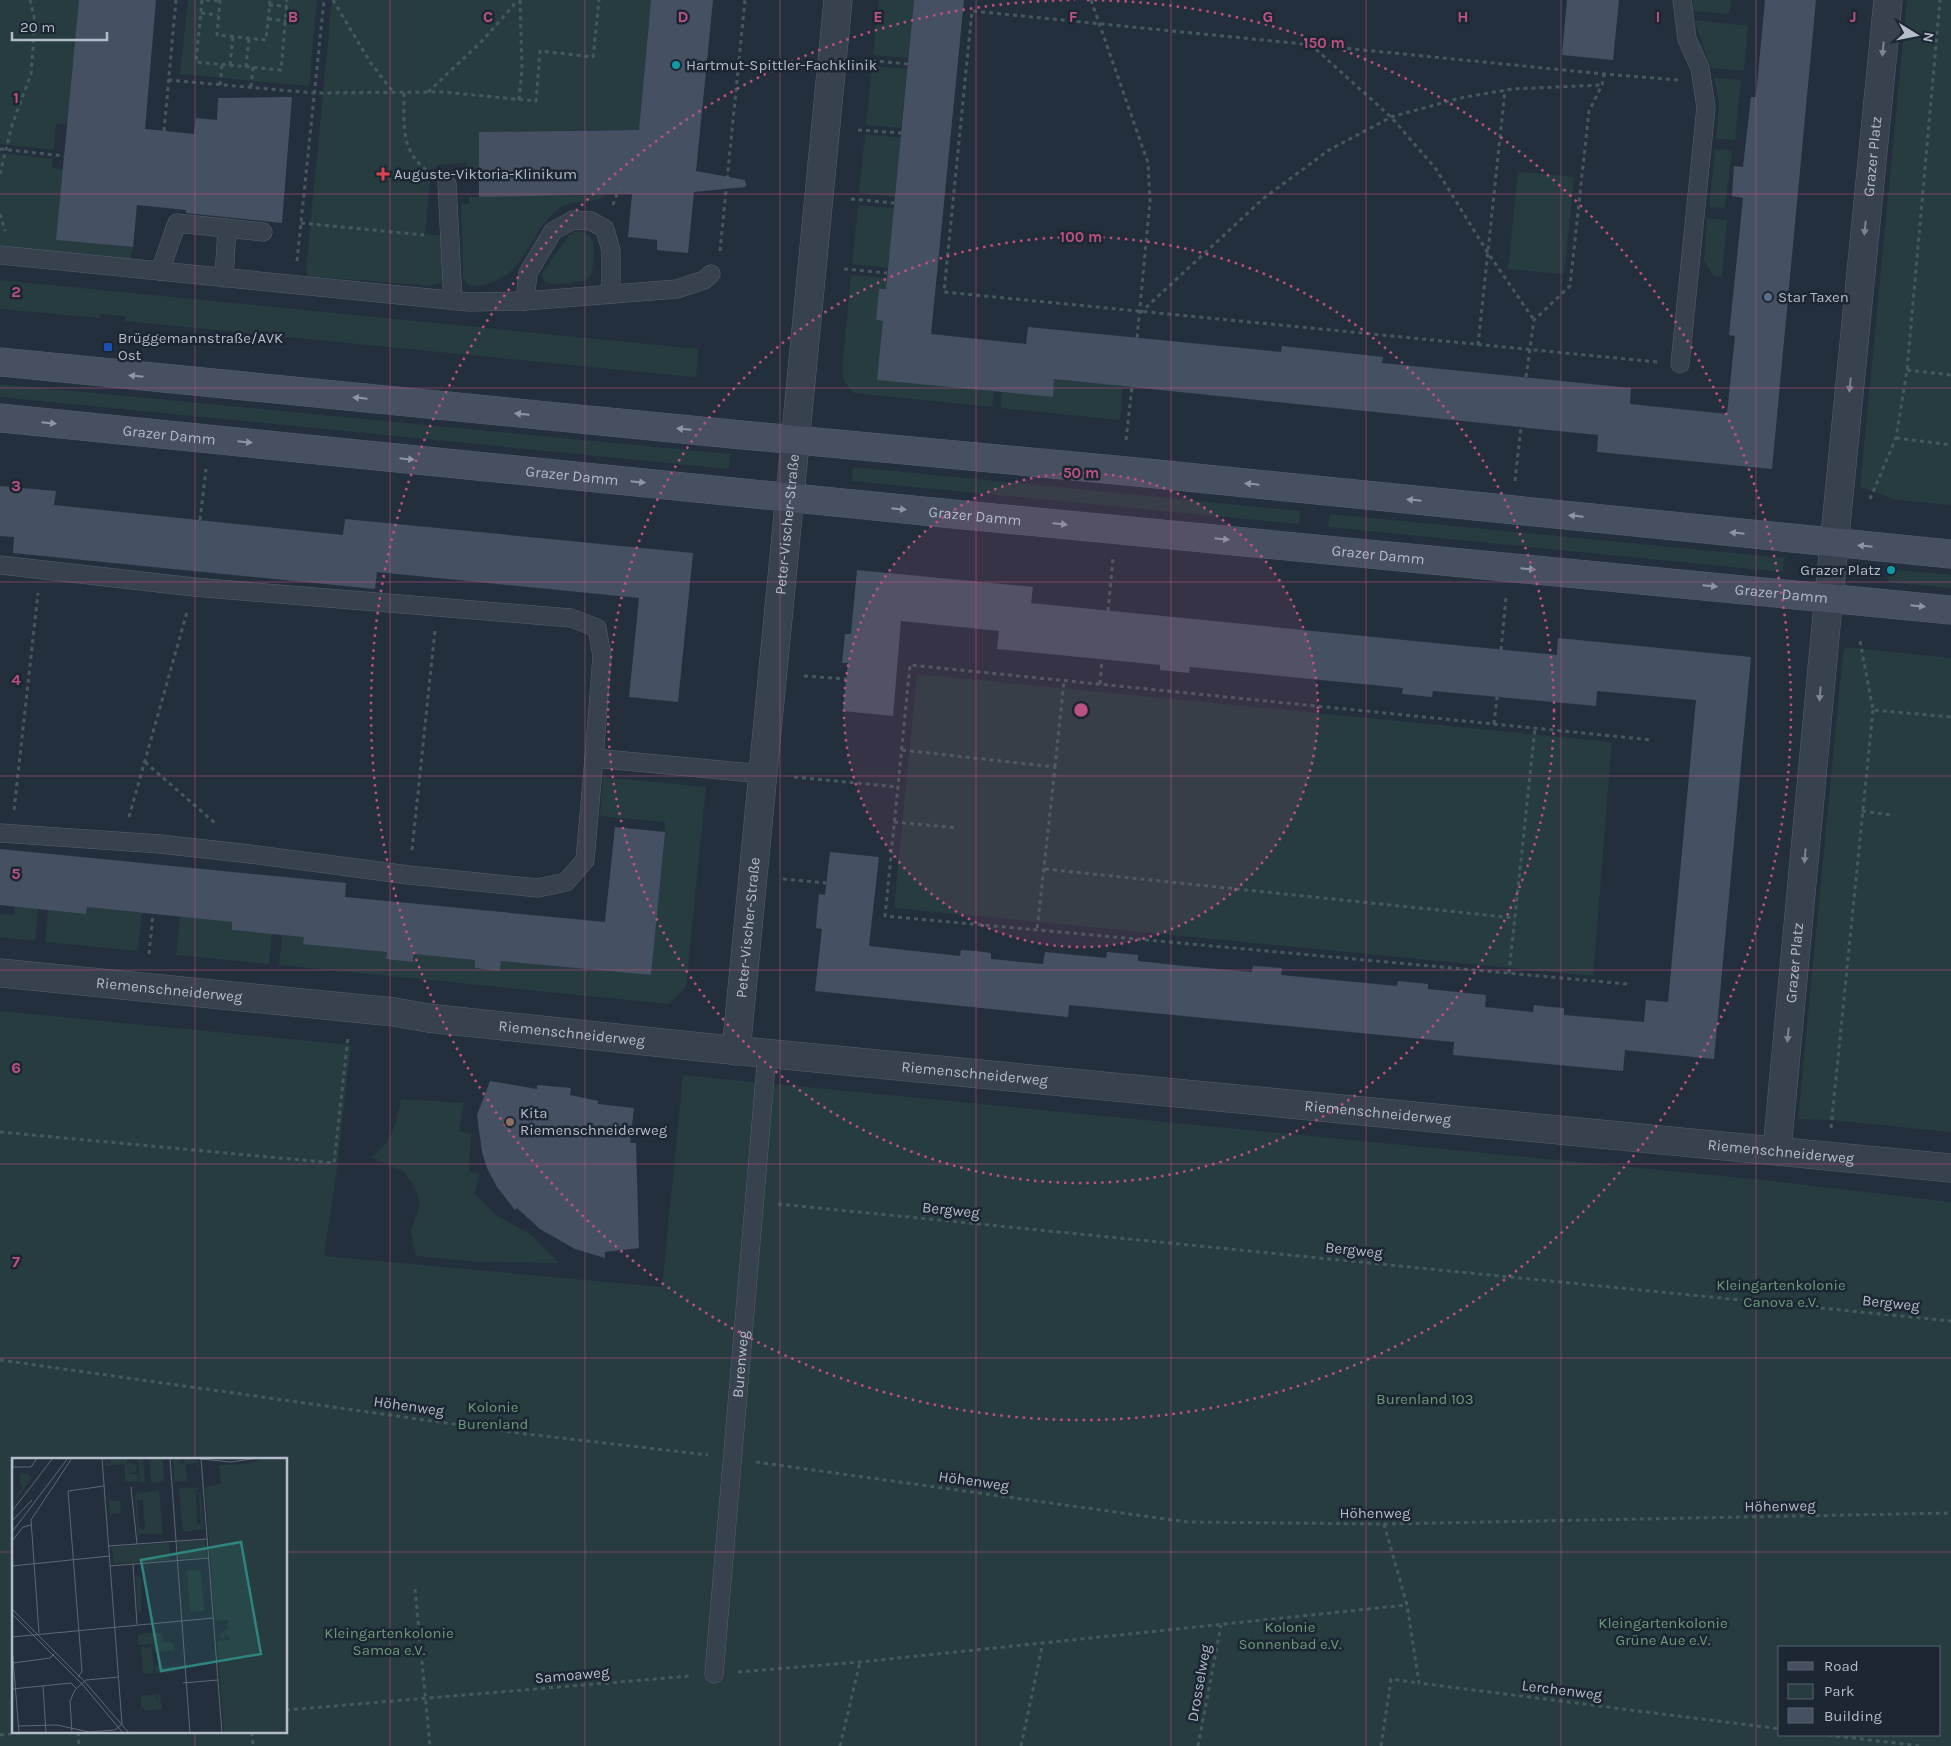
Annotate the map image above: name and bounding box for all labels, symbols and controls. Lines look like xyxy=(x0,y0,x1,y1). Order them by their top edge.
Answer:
text: B xyxy=(288,7,298,26)
text: C xyxy=(483,7,493,26)
text: D xyxy=(678,7,689,26)
text: E xyxy=(873,7,883,26)
text: F xyxy=(1069,7,1078,26)
text: G xyxy=(1263,7,1273,26)
text: H xyxy=(1457,7,1469,26)
text: I xyxy=(1656,7,1660,26)
text: J xyxy=(1849,7,1857,26)
scale bar xyxy=(12,10,108,42)
north arrow xyxy=(1891,10,1941,60)
text: 20 m xyxy=(20,18,55,36)
text: N xyxy=(1919,31,1938,44)
text: 150 m xyxy=(1303,34,1345,52)
one-way arrow xyxy=(1879,41,1887,57)
place label: Hartmut-Spittler-Fachklinik xyxy=(686,56,877,74)
marker: Hartmut-Spittler-Fachklinik xyxy=(670,59,682,71)
text: 1 xyxy=(13,88,19,107)
street label: Grazer Platz xyxy=(1860,116,1885,198)
place label: Auguste-Viktoria-Klinikum xyxy=(394,165,577,183)
marker: Auguste-Viktoria-Klinikum xyxy=(376,167,390,181)
one-way arrow xyxy=(1861,220,1869,236)
text: 100 m xyxy=(1060,228,1102,246)
text: 2 xyxy=(11,282,21,301)
place label: Star Taxen xyxy=(1778,288,1849,306)
marker: Star Taxen xyxy=(1762,291,1774,303)
place label: Brüggemannstraße/AVK Ost xyxy=(118,329,283,364)
marker: Brüggemannstraße/AVK Ost xyxy=(102,341,114,353)
one-way arrow xyxy=(128,372,144,380)
one-way arrow xyxy=(1846,378,1854,394)
one-way arrow xyxy=(352,394,368,402)
one-way arrow xyxy=(514,410,530,418)
one-way arrow xyxy=(41,419,57,427)
street label: Grazer Damm xyxy=(122,421,217,449)
one-way arrow xyxy=(676,425,692,433)
one-way arrow xyxy=(237,438,253,446)
street label: Peter-Vischer-Straße xyxy=(771,453,803,596)
one-way arrow xyxy=(399,455,415,463)
street label: Grazer Damm xyxy=(525,462,620,489)
text: 50 m xyxy=(1063,464,1099,482)
text: 3 xyxy=(11,476,21,495)
one-way arrow xyxy=(630,478,646,486)
one-way arrow xyxy=(1244,480,1260,488)
one-way arrow xyxy=(1406,496,1422,504)
street label: Grazer Damm xyxy=(928,503,1022,530)
one-way arrow xyxy=(891,505,907,513)
one-way arrow xyxy=(1567,512,1583,520)
one-way arrow xyxy=(1053,520,1069,528)
one-way arrow xyxy=(1729,529,1745,537)
one-way arrow xyxy=(1214,535,1230,543)
street label: Grazer Damm xyxy=(1331,541,1426,568)
one-way arrow xyxy=(1856,541,1872,549)
place label: Grazer Platz xyxy=(1800,561,1881,579)
marker: Grazer Platz xyxy=(1885,564,1897,576)
one-way arrow xyxy=(1520,565,1536,573)
street label: Grazer Damm xyxy=(1734,580,1829,607)
one-way arrow xyxy=(1702,582,1718,590)
one-way arrow xyxy=(1910,603,1926,611)
text: 4 xyxy=(11,670,21,689)
one-way arrow xyxy=(1815,686,1823,702)
centre of rings xyxy=(1072,701,1090,719)
one-way arrow xyxy=(1800,848,1808,864)
street label: Peter-Vischer-Straße xyxy=(732,856,764,999)
text: 5 xyxy=(11,864,21,883)
street label: Grazer Platz xyxy=(1782,922,1807,1004)
street label: Riemenschneiderweg xyxy=(95,974,244,1006)
street label: Riemenschneiderweg xyxy=(498,1017,646,1050)
one-way arrow xyxy=(1784,1027,1792,1043)
street label: Riemenschneiderweg xyxy=(901,1057,1049,1090)
text: 6 xyxy=(11,1058,21,1077)
street label: Riemenschneiderweg xyxy=(1304,1096,1453,1129)
place label: Kita Riemenschneiderweg xyxy=(520,1104,668,1139)
marker: Kita Riemenschneiderweg xyxy=(504,1116,516,1128)
street label: Riemenschneiderweg xyxy=(1707,1135,1856,1168)
street label: Bergweg xyxy=(921,1198,981,1222)
street label: Bergweg xyxy=(1324,1238,1384,1262)
text: 7 xyxy=(12,1252,20,1271)
park label: Kleingartenkolonie Canova e.V. xyxy=(1716,1276,1846,1311)
street label: Bergweg xyxy=(1861,1291,1921,1315)
street label: Burenweg xyxy=(729,1329,752,1399)
park label: Burenland 103 xyxy=(1376,1390,1474,1408)
street label: Höhenweg xyxy=(373,1392,446,1420)
park label: Kolonie Burenland xyxy=(458,1398,528,1433)
inset map xyxy=(12,1458,288,1734)
street label: Höhenweg xyxy=(938,1467,1011,1495)
street label: Höhenweg xyxy=(1744,1496,1816,1516)
street label: Höhenweg xyxy=(1339,1504,1411,1522)
park label: Kleingartenkolonie Grüne Aue e.V. xyxy=(1598,1614,1728,1649)
park label: Kolonie Sonnenbad e.V. xyxy=(1238,1618,1342,1653)
park label: Kleingartenkolonie Samoa e.V. xyxy=(324,1624,454,1659)
street label: Drosselweg xyxy=(1183,1642,1215,1723)
legend xyxy=(1778,1646,1941,1736)
text: Road xyxy=(1824,1657,1859,1675)
street label: Samoaweg xyxy=(534,1663,611,1687)
street label: Lerchenweg xyxy=(1521,1676,1604,1704)
text: Park xyxy=(1824,1682,1854,1700)
text: Building xyxy=(1824,1707,1882,1725)

